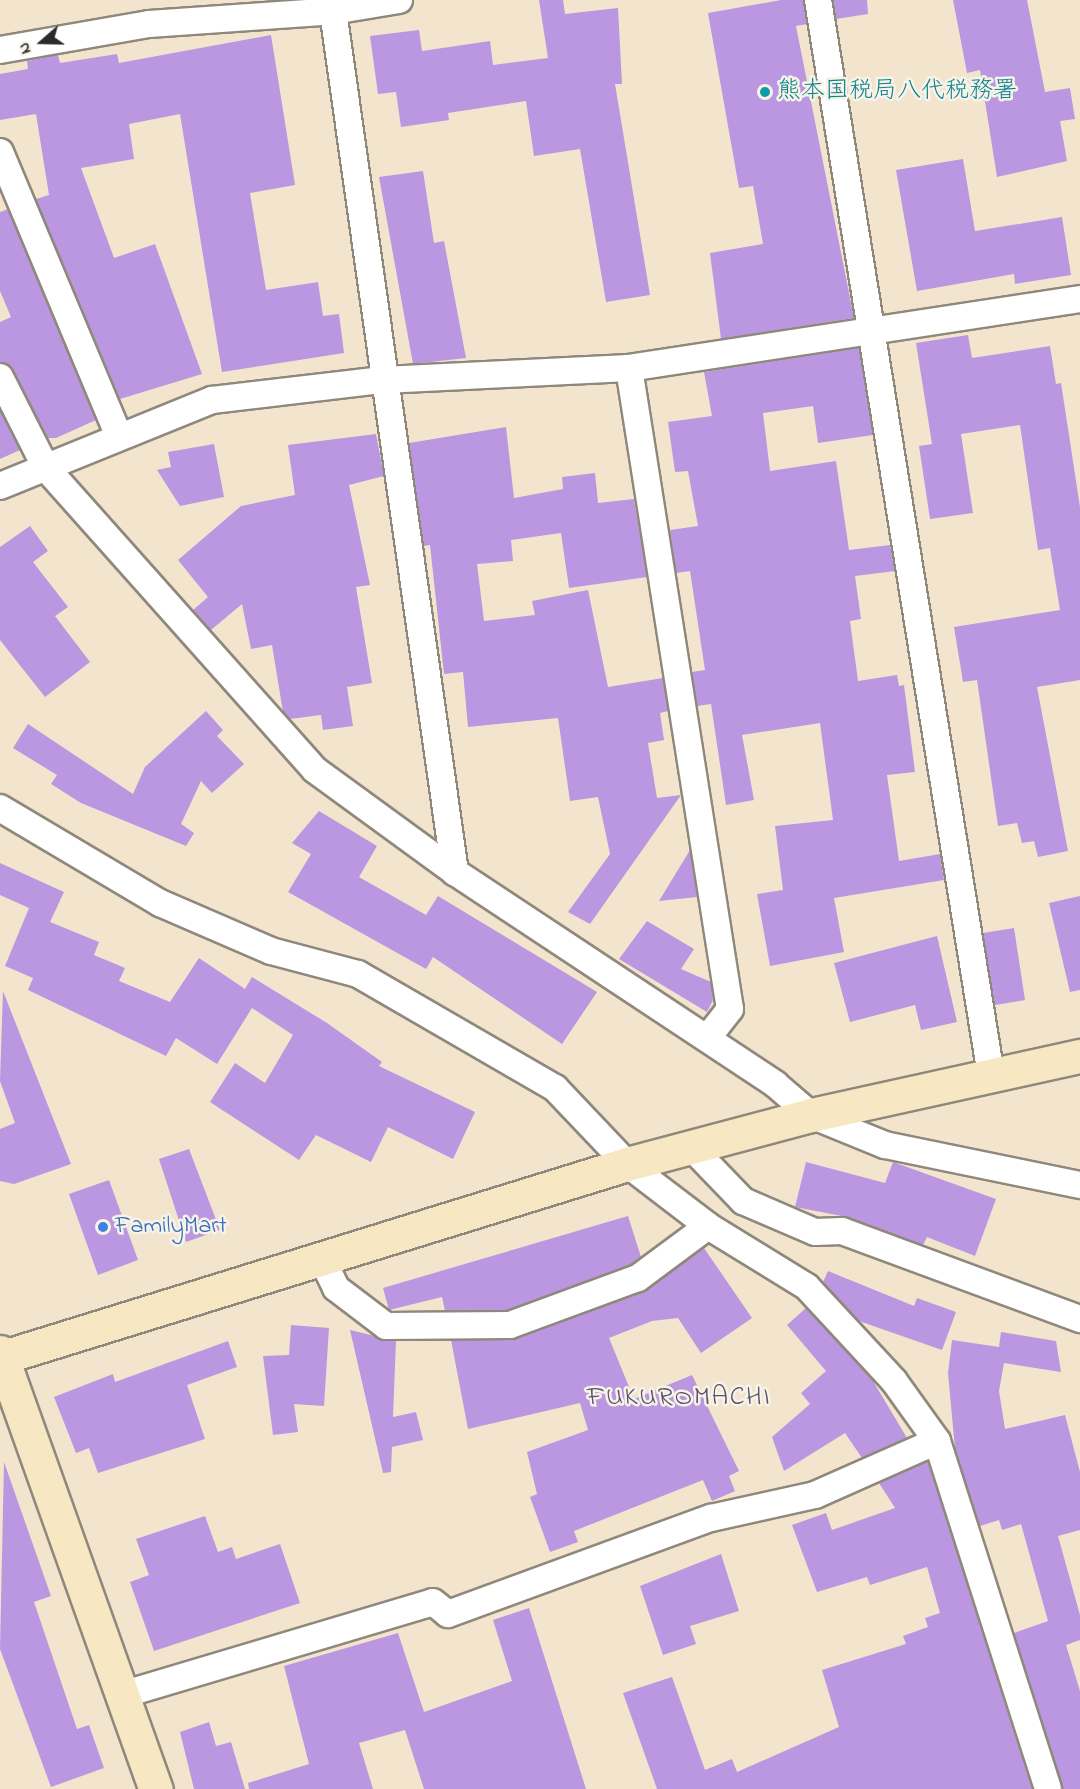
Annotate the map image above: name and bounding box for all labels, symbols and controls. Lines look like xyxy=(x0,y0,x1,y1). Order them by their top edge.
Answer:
north arrow xyxy=(12,12,72,72)
text: N xyxy=(12,39,38,57)
place label: 熊本国税局八代税務署 xyxy=(777,78,1017,106)
marker: 熊本国税局八代税務署 xyxy=(758,85,772,99)
place label: FamilyMart xyxy=(115,1213,227,1241)
marker: FamilyMart xyxy=(96,1220,110,1234)
district label: FUKUROMACHI xyxy=(587,1382,771,1414)

